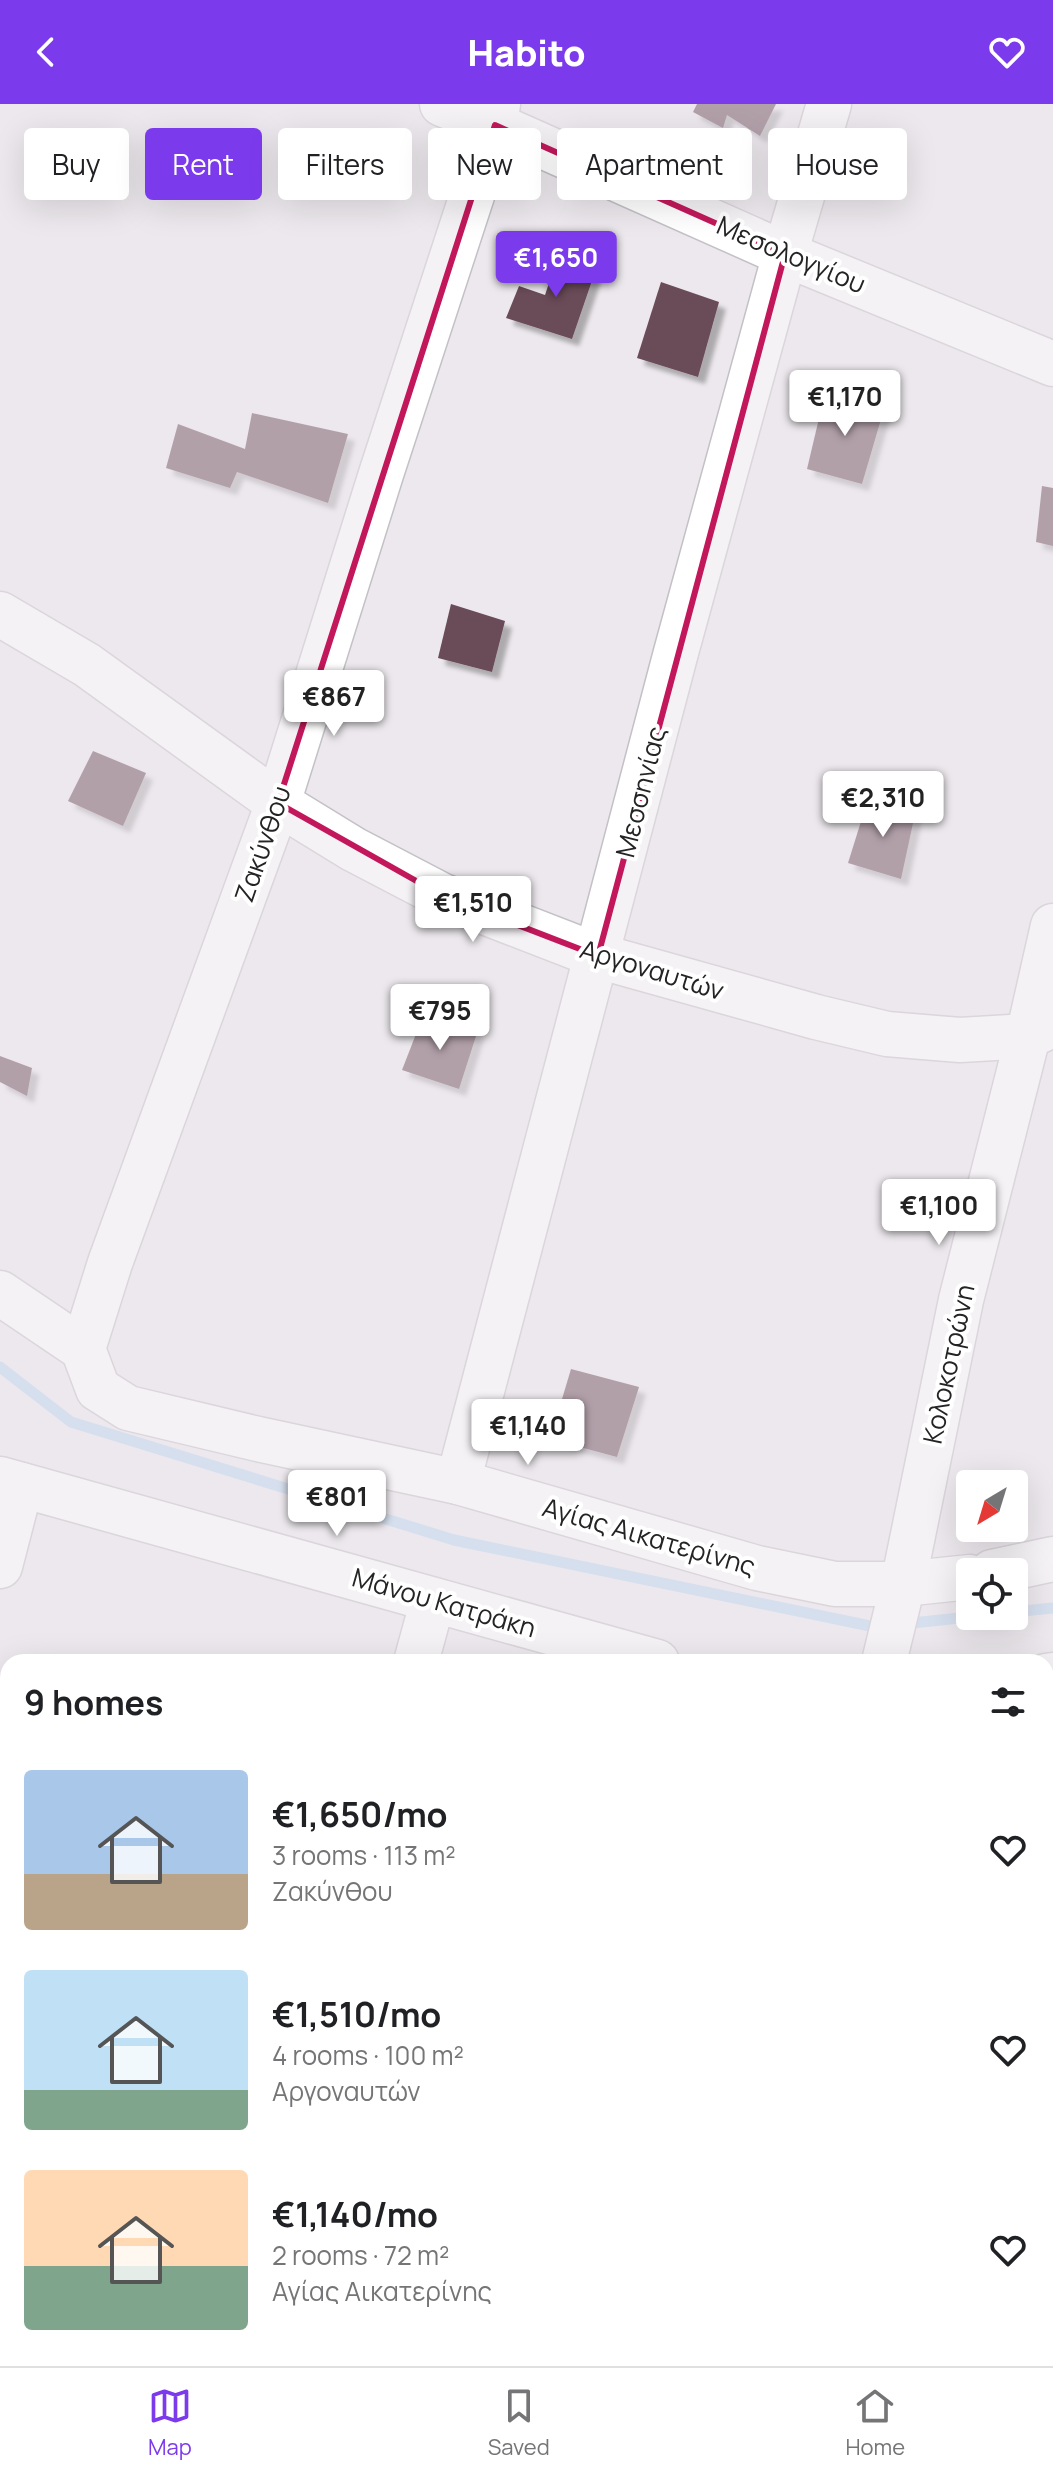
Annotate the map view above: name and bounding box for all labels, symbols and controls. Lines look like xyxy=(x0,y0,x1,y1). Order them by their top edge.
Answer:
text: Habito xyxy=(467,28,586,77)
icon: back xyxy=(24,30,68,74)
icon: heart xyxy=(985,30,1029,74)
chip: Buy xyxy=(24,128,129,200)
chip: Rent xyxy=(145,128,262,200)
chip: Filters xyxy=(278,128,412,200)
chip: New xyxy=(428,128,541,200)
chip: Apartment xyxy=(557,128,752,200)
chip: House xyxy=(768,128,907,200)
street label: Μεσολογγίου xyxy=(712,207,871,302)
pin: €1,650 xyxy=(491,231,621,299)
text: €1,650 xyxy=(514,239,598,275)
pin: €1,170 xyxy=(780,370,910,438)
text: €1,170 xyxy=(807,378,883,414)
pin: €867 xyxy=(287,670,381,738)
text: €867 xyxy=(302,678,366,714)
street label: Μεσσηνίας xyxy=(606,722,674,861)
pin: €2,310 xyxy=(818,771,948,839)
text: €2,310 xyxy=(841,779,925,815)
street label: Ζακύνθου xyxy=(225,781,299,907)
pin: €1,510 xyxy=(408,876,538,944)
text: €1,510 xyxy=(433,884,513,920)
street label: Αργοναυτών xyxy=(576,930,729,1008)
pin: €795 xyxy=(393,984,487,1052)
text: €795 xyxy=(408,992,472,1028)
pin: €1,100 xyxy=(874,1179,1004,1247)
text: €1,100 xyxy=(900,1187,978,1223)
street label: Κολοκοτρώνη xyxy=(914,1281,982,1447)
pin: €1,140 xyxy=(463,1399,593,1467)
text: €1,140 xyxy=(489,1407,567,1443)
pin: €801 xyxy=(290,1470,384,1538)
north arrow xyxy=(956,1470,1028,1542)
map controls xyxy=(956,1470,1028,1630)
text: €801 xyxy=(306,1478,368,1514)
street label: Αγίας Αικατερίνης xyxy=(539,1488,760,1584)
button: locate xyxy=(956,1558,1028,1630)
street label: Μάνου Κατράκη xyxy=(348,1559,540,1645)
text: 9 homes xyxy=(24,1679,163,1725)
icon: filters xyxy=(986,1680,1030,1724)
text: €1,650/mo xyxy=(272,1791,447,1837)
icon: home xyxy=(88,1802,184,1898)
icon: heart xyxy=(986,1828,1030,1872)
text: 3 rooms · 113 m² xyxy=(272,1837,456,1873)
text: Ζακύνθου xyxy=(272,1873,393,1909)
text: €1,510/mo xyxy=(272,1991,441,2037)
icon: home xyxy=(88,2002,184,2098)
icon: heart xyxy=(986,2028,1030,2072)
text: 4 rooms · 100 m² xyxy=(272,2037,464,2073)
text: Αργοναυτών xyxy=(272,2073,421,2109)
text: €1,140/mo xyxy=(272,2191,438,2237)
icon: home xyxy=(88,2202,184,2298)
icon: heart xyxy=(986,2228,1030,2272)
text: 2 rooms · 72 m² xyxy=(272,2237,449,2273)
text: Αγίας Αικατερίνης xyxy=(272,2273,492,2309)
tab: Map xyxy=(148,2384,192,2462)
tab: Saved xyxy=(488,2384,550,2462)
tab: Home xyxy=(846,2384,905,2462)

